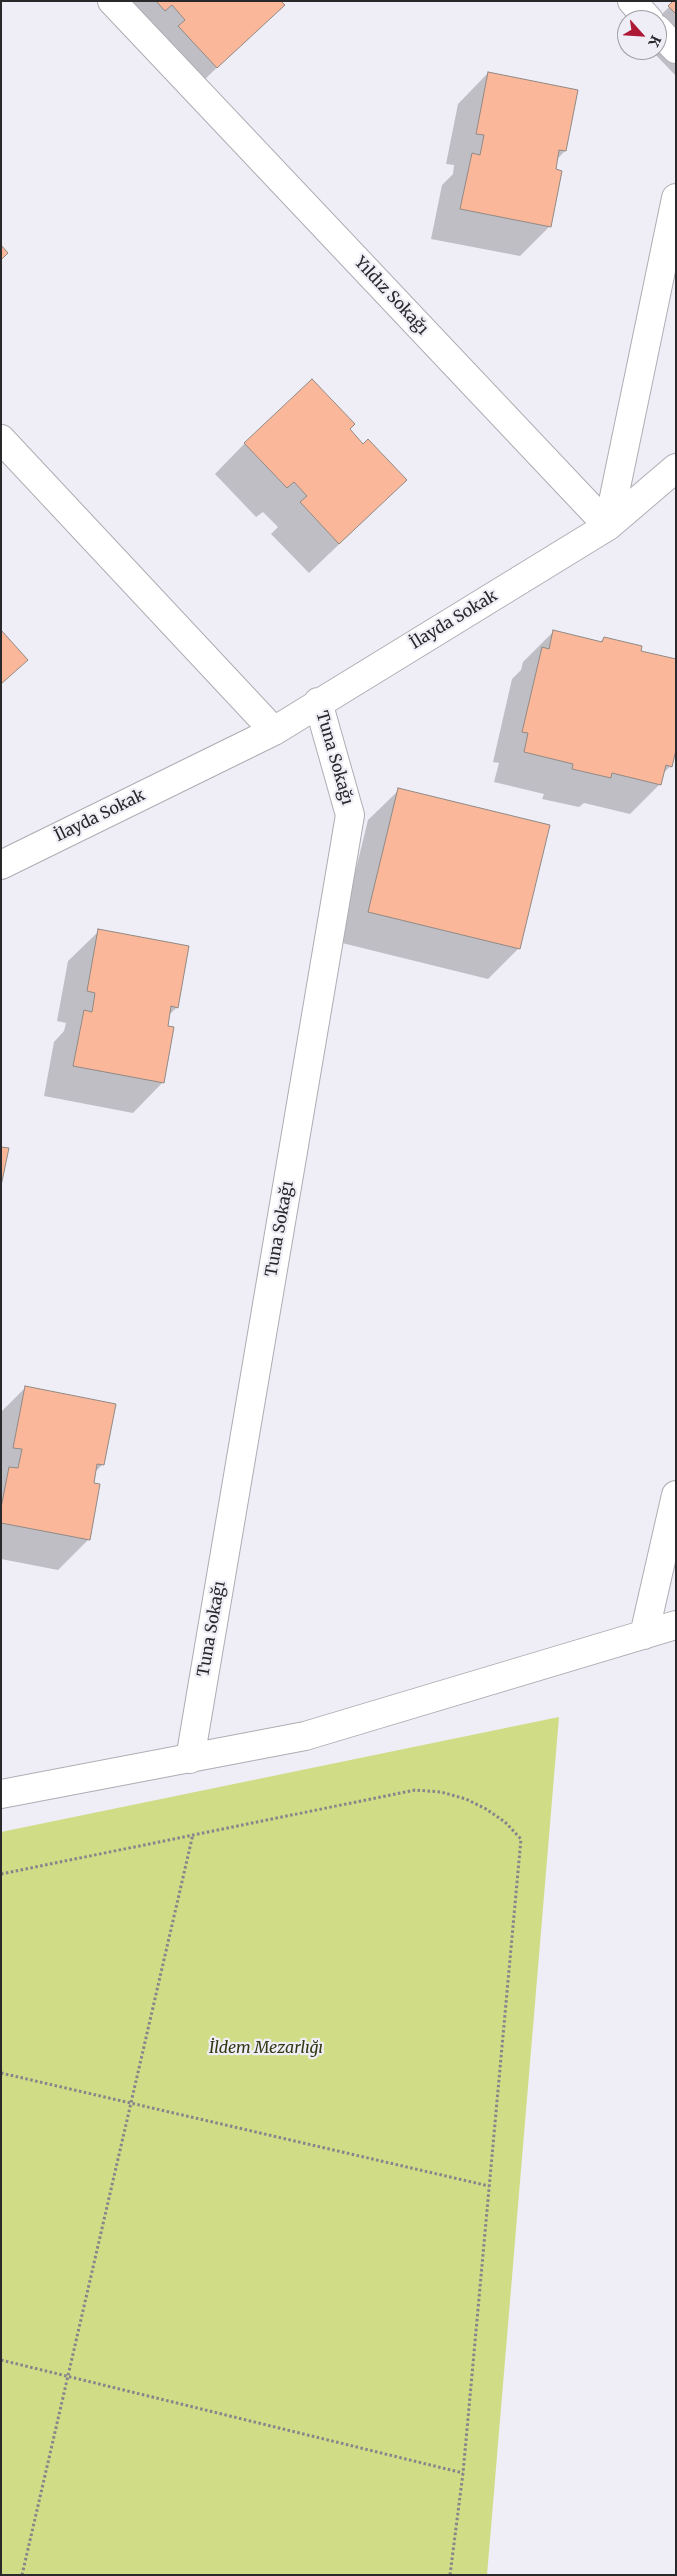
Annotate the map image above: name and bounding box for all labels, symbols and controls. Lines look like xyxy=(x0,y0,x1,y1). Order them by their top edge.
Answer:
north arrow xyxy=(617,10,667,60)
text: K xyxy=(644,32,665,50)
street label: Yıldız Sokağı xyxy=(350,253,432,339)
street label: İlayda Sokak xyxy=(407,586,501,654)
street label: Tuna Sokağı xyxy=(311,709,357,807)
street label: İlayda Sokak xyxy=(52,786,148,846)
street label: Tuna Sokağı xyxy=(262,1180,298,1278)
street label: Tuna Sokağı xyxy=(194,1580,230,1678)
park label: İldem Mezarlığı xyxy=(209,2038,323,2058)

